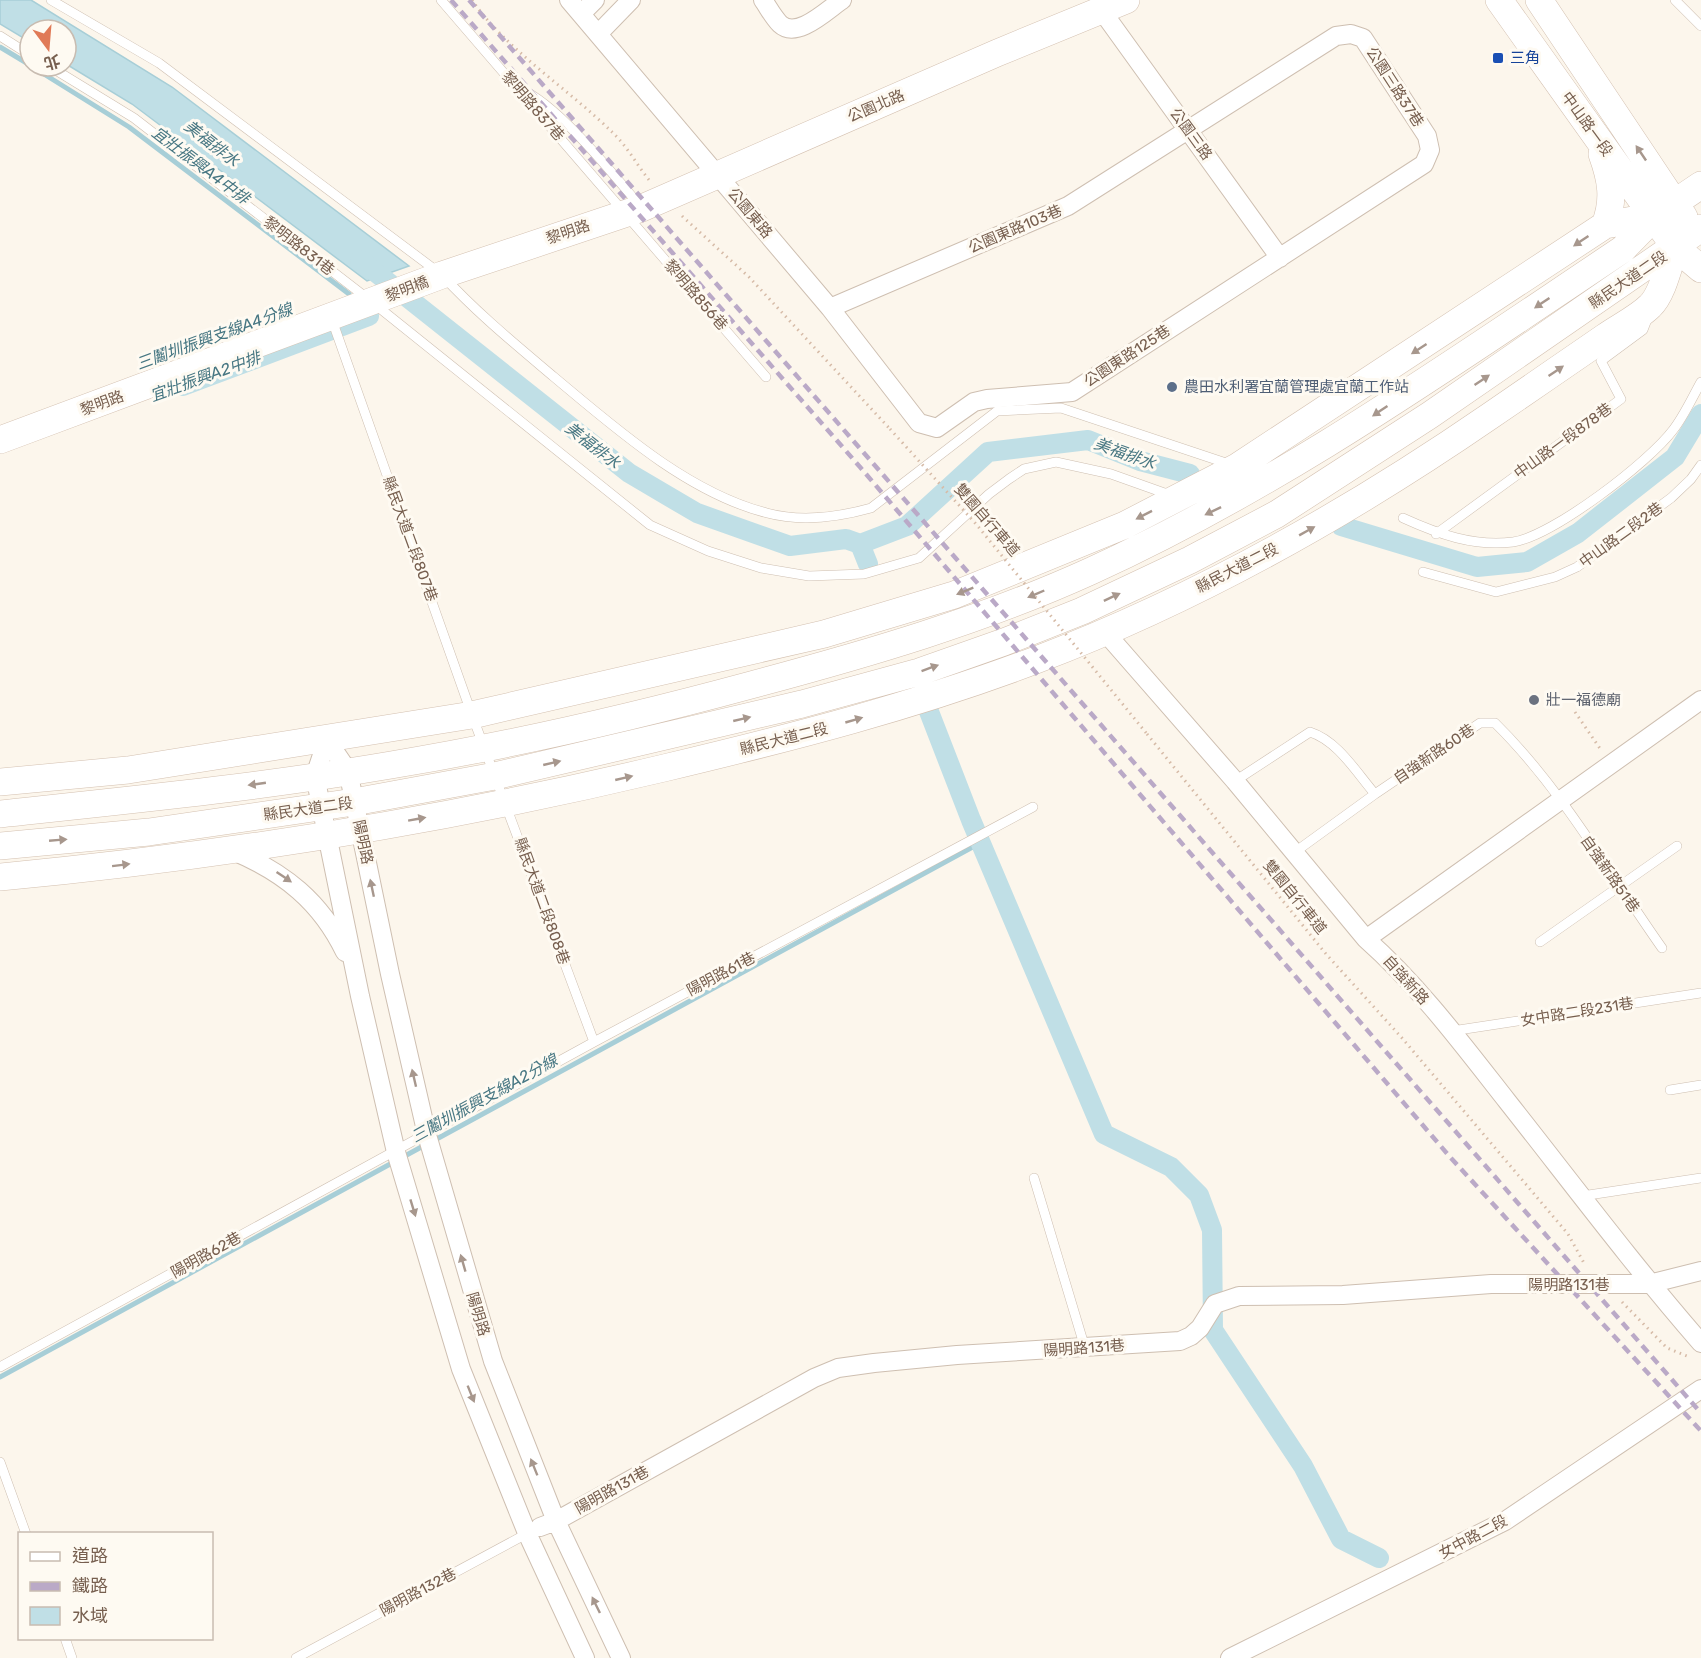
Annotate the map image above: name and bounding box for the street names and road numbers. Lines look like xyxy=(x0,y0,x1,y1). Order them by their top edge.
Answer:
street label: 公園三路37巷 xyxy=(1362,44,1428,130)
street label: 黎明路837巷 xyxy=(498,68,568,144)
street label: 公園北路 xyxy=(845,86,907,126)
street label: 中山路一段 xyxy=(1558,88,1616,160)
street label: 公園三路 xyxy=(1166,104,1216,164)
street label: 公園東路 xyxy=(724,184,776,242)
street label: 公園東路103巷 xyxy=(965,201,1065,257)
street label: 黎明路831巷 xyxy=(260,213,338,279)
street label: 黎明路 xyxy=(544,216,592,248)
street label: 縣民大道二段 xyxy=(1586,247,1670,313)
street label: 黎明路856巷 xyxy=(661,256,731,334)
street label: 黎明橋 xyxy=(383,273,431,305)
street label: 公園東路125巷 xyxy=(1081,321,1173,391)
street label: 黎明路 xyxy=(78,387,126,419)
street label: 中山路一段878巷 xyxy=(1510,399,1616,483)
street label: 縣民大道二段807巷 xyxy=(379,474,441,604)
street label: 雙園自行車道 xyxy=(951,480,1023,560)
street label: 中山路二段2巷 xyxy=(1576,499,1666,571)
street label: 縣民大道二段 xyxy=(1193,540,1281,596)
street label: 縣民大道二段 xyxy=(738,719,830,759)
street label: 自強新路60巷 xyxy=(1390,720,1478,788)
street label: 縣民大道二段 xyxy=(262,794,354,824)
street label: 陽明路 xyxy=(350,818,376,866)
street label: 自強新路51巷 xyxy=(1577,832,1643,916)
street label: 縣民大道二段808巷 xyxy=(511,835,573,967)
street label: 雙園自行車道 xyxy=(1260,856,1330,938)
street label: 陽明路61巷 xyxy=(684,948,758,1000)
street label: 自強新路 xyxy=(1379,952,1433,1008)
street label: 女中路二段231巷 xyxy=(1519,994,1635,1030)
street label: 陽明路62巷 xyxy=(168,1228,244,1282)
street label: 陽明路131巷 xyxy=(1528,1276,1610,1294)
street label: 陽明路 xyxy=(463,1290,493,1338)
street label: 陽明路131巷 xyxy=(1043,1336,1125,1360)
street label: 陽明路131巷 xyxy=(572,1462,652,1518)
street label: 女中路二段 xyxy=(1436,1511,1510,1563)
street label: 陽明路132巷 xyxy=(377,1564,459,1620)

